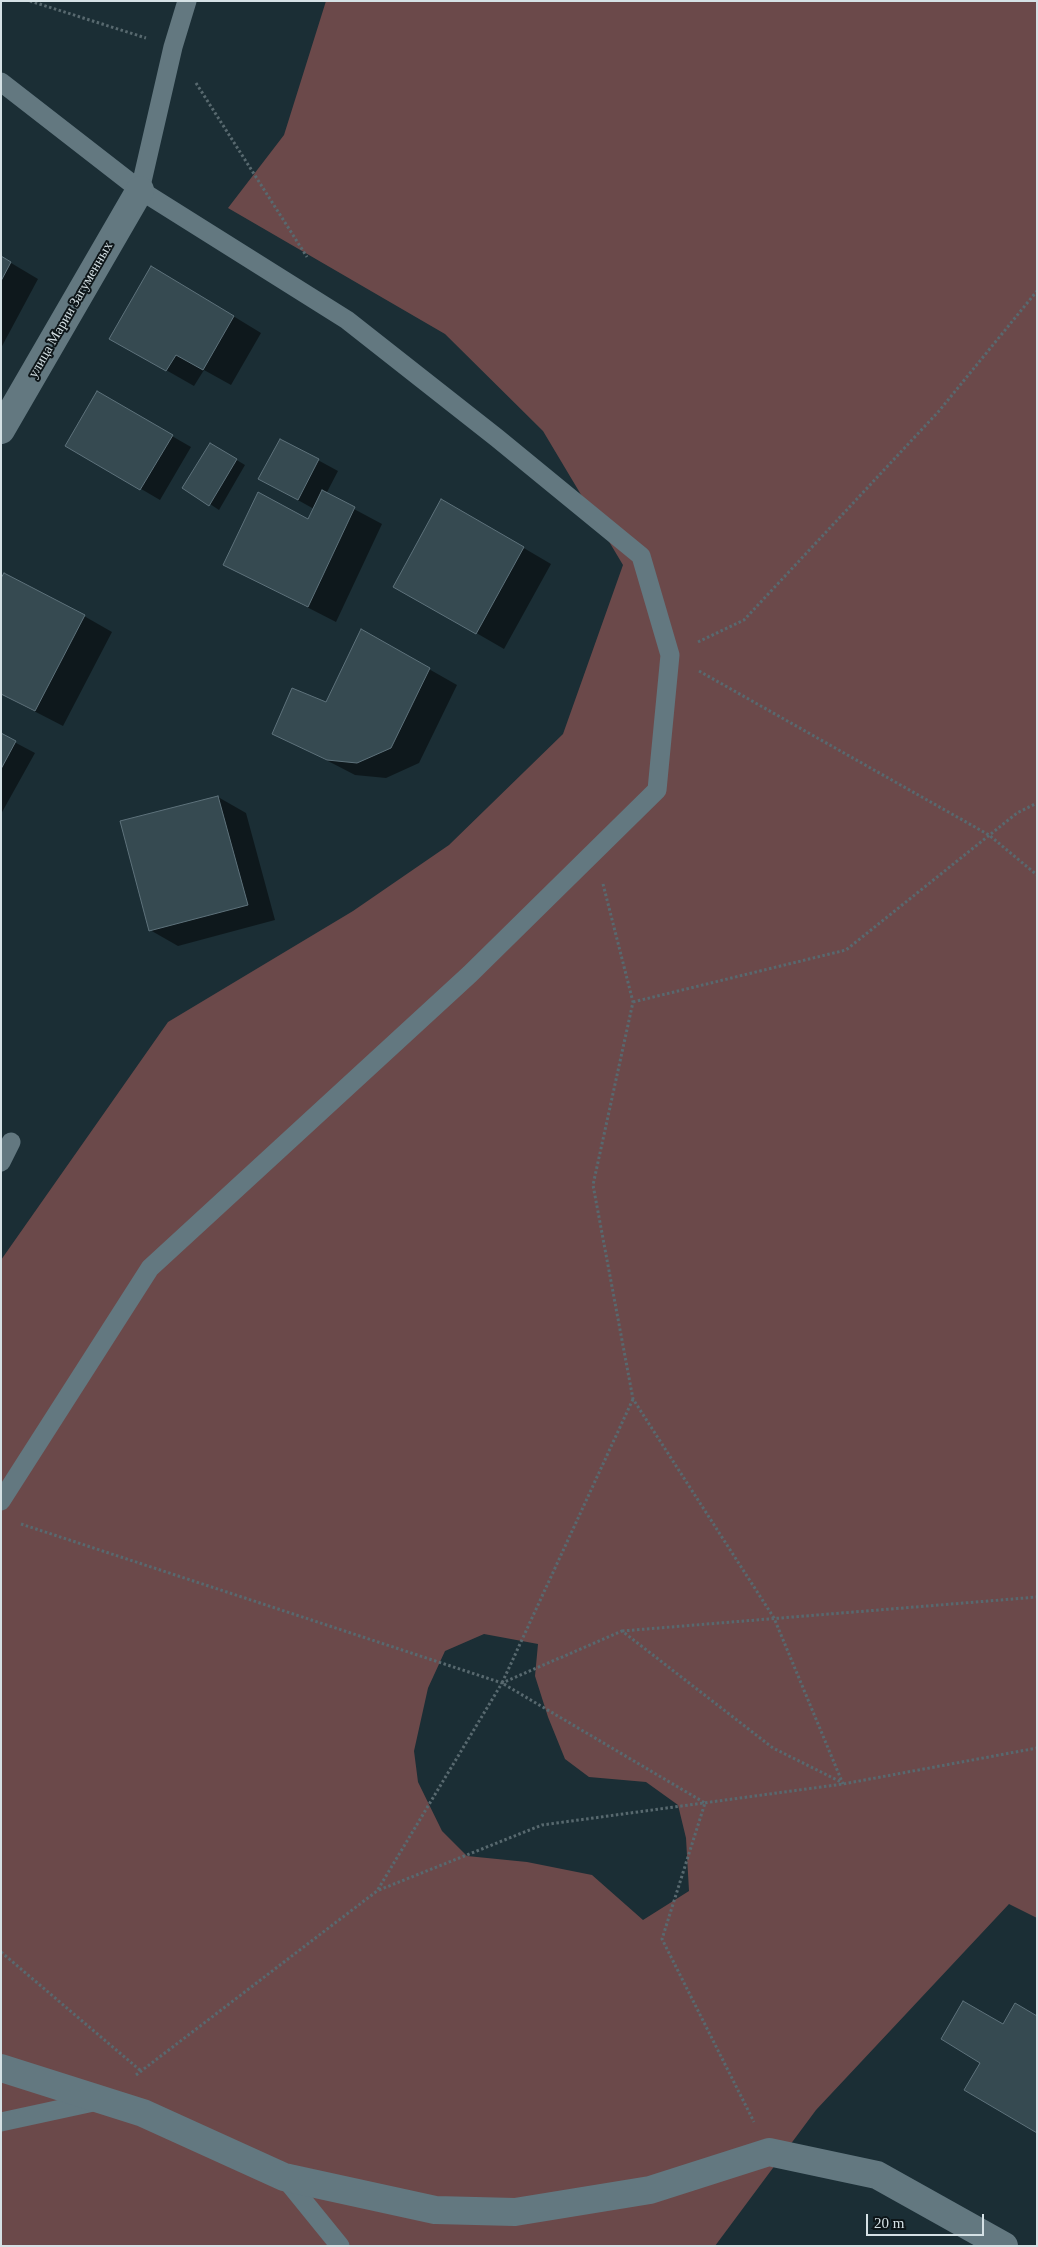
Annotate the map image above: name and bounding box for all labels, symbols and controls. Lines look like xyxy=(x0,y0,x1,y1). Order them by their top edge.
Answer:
street label: улица Марии Загуменных xyxy=(25,239,117,381)
scale bar xyxy=(868,2204,986,2236)
text: 20 m xyxy=(874,2215,904,2231)

